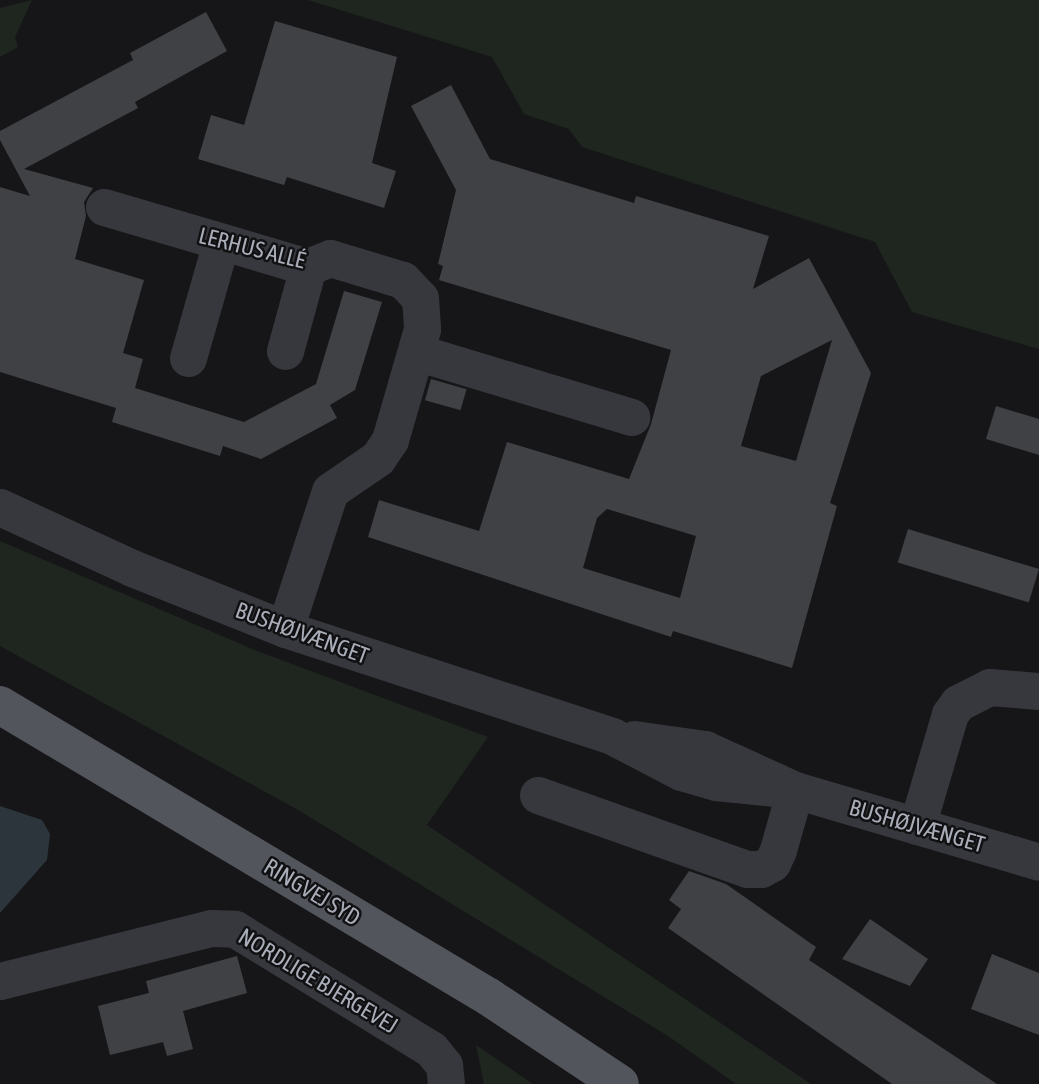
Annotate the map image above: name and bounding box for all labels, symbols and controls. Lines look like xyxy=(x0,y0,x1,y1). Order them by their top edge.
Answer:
street label: LERHUS ALLÉ xyxy=(196,221,308,275)
street label: BUSHØJVÆNGET xyxy=(232,596,372,670)
street label: BUSHØJVÆNGET xyxy=(846,794,988,858)
street label: RINGVEJ SYD xyxy=(259,852,365,932)
street label: NORDLIGE BJERGEVEJ xyxy=(233,923,403,1039)

